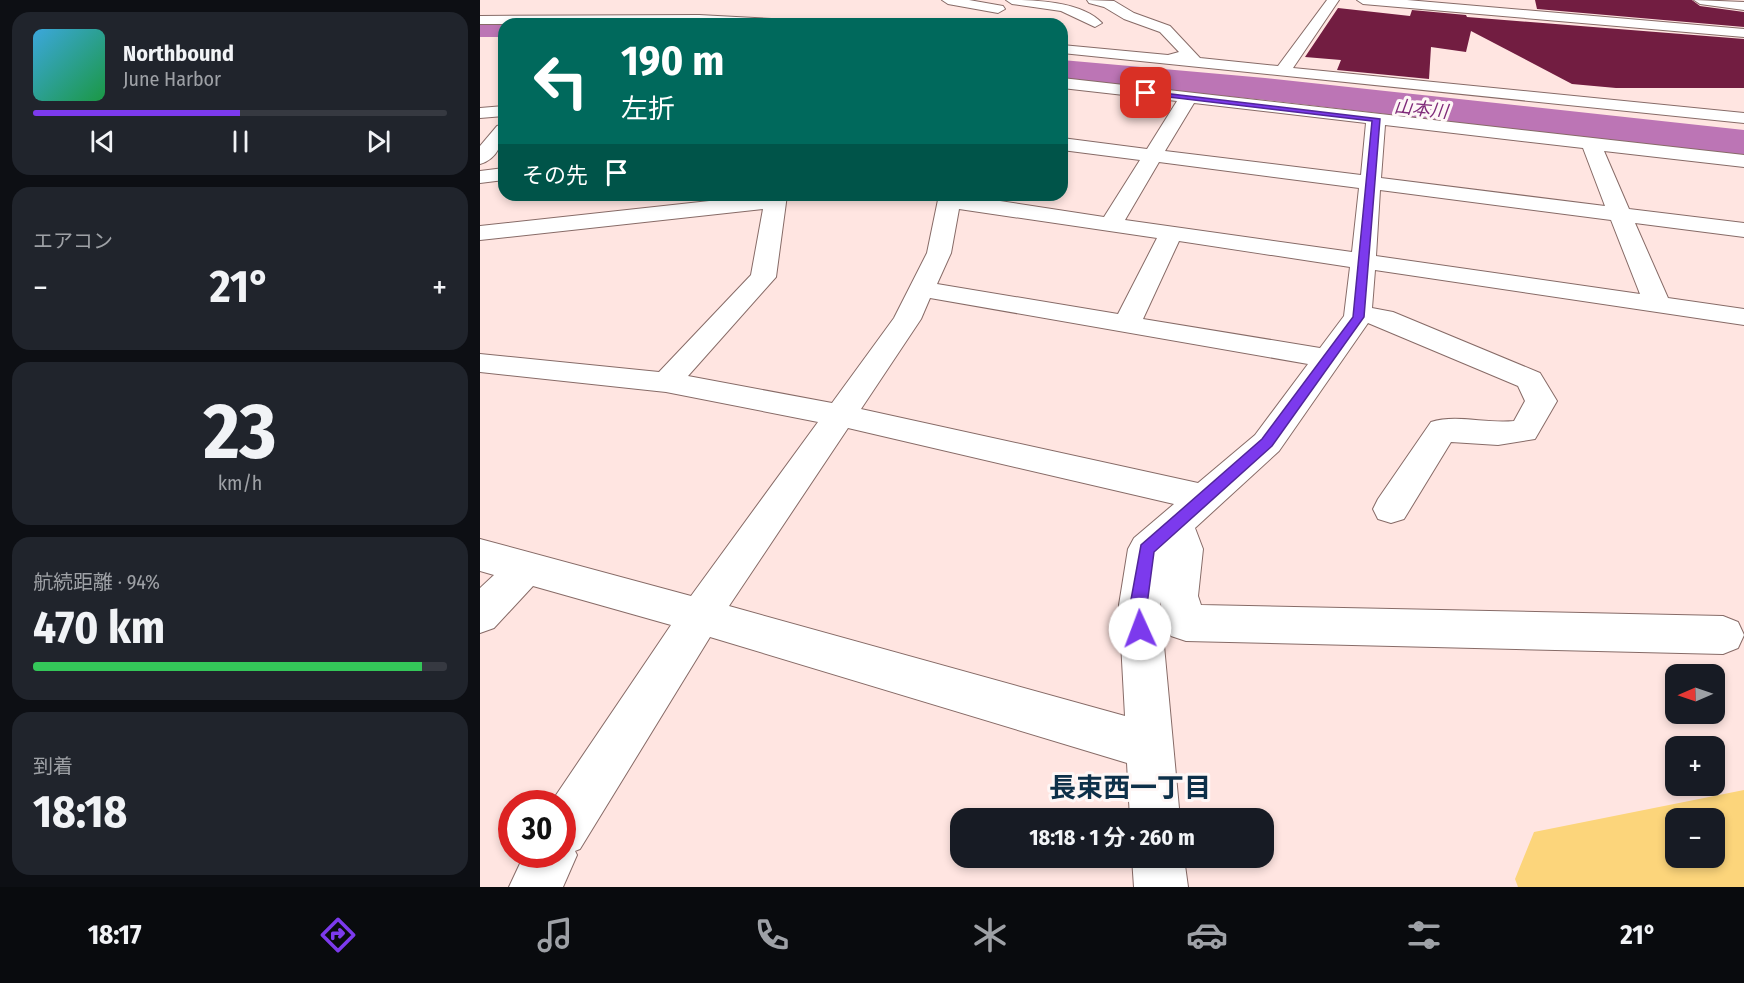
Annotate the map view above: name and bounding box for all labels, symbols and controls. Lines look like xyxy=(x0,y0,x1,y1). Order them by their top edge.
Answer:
text: 190 m xyxy=(621,36,724,86)
text: Northbound xyxy=(123,40,234,67)
icon: left xyxy=(522,42,600,120)
text: June Harbor xyxy=(123,67,221,91)
pin xyxy=(1120,67,1171,118)
icon: arrive xyxy=(1129,76,1162,109)
text: 左折 xyxy=(621,93,675,125)
water label: 山本川 xyxy=(1393,95,1451,123)
icon: previous xyxy=(86,125,119,158)
icon: pause xyxy=(224,125,257,158)
icon: next xyxy=(362,125,395,158)
icon: arrive xyxy=(600,156,633,189)
text: その先 xyxy=(522,162,588,189)
text: エアコン xyxy=(33,229,113,253)
text: 21° xyxy=(210,260,270,314)
text: − xyxy=(33,268,48,308)
text: + xyxy=(432,268,447,308)
text: 23 xyxy=(203,385,277,479)
text: km/h xyxy=(218,471,262,495)
text: 航続距離 · 94% xyxy=(33,570,160,594)
position arrow xyxy=(1108,597,1172,661)
text: 470 km xyxy=(33,601,165,655)
north arrow xyxy=(1665,664,1725,724)
map controls xyxy=(1665,664,1725,868)
button: + xyxy=(1665,736,1725,796)
text: 到着 xyxy=(33,754,73,778)
district label: 長束西一丁目 xyxy=(1049,772,1211,804)
text: 18:18 xyxy=(33,785,127,839)
speed limit sign: 30 xyxy=(498,790,576,868)
button: − xyxy=(1665,808,1725,868)
text: 18:18 · 1 分 · 260 m xyxy=(1029,824,1195,851)
icon: directions xyxy=(317,914,359,956)
icon: music xyxy=(534,914,576,956)
icon: phone xyxy=(751,914,793,956)
icon: climate xyxy=(969,914,1011,956)
icon: car xyxy=(1186,914,1228,956)
icon: filters xyxy=(1403,914,1445,956)
text: 18:17 xyxy=(88,919,142,951)
text: 21° xyxy=(1620,919,1656,951)

